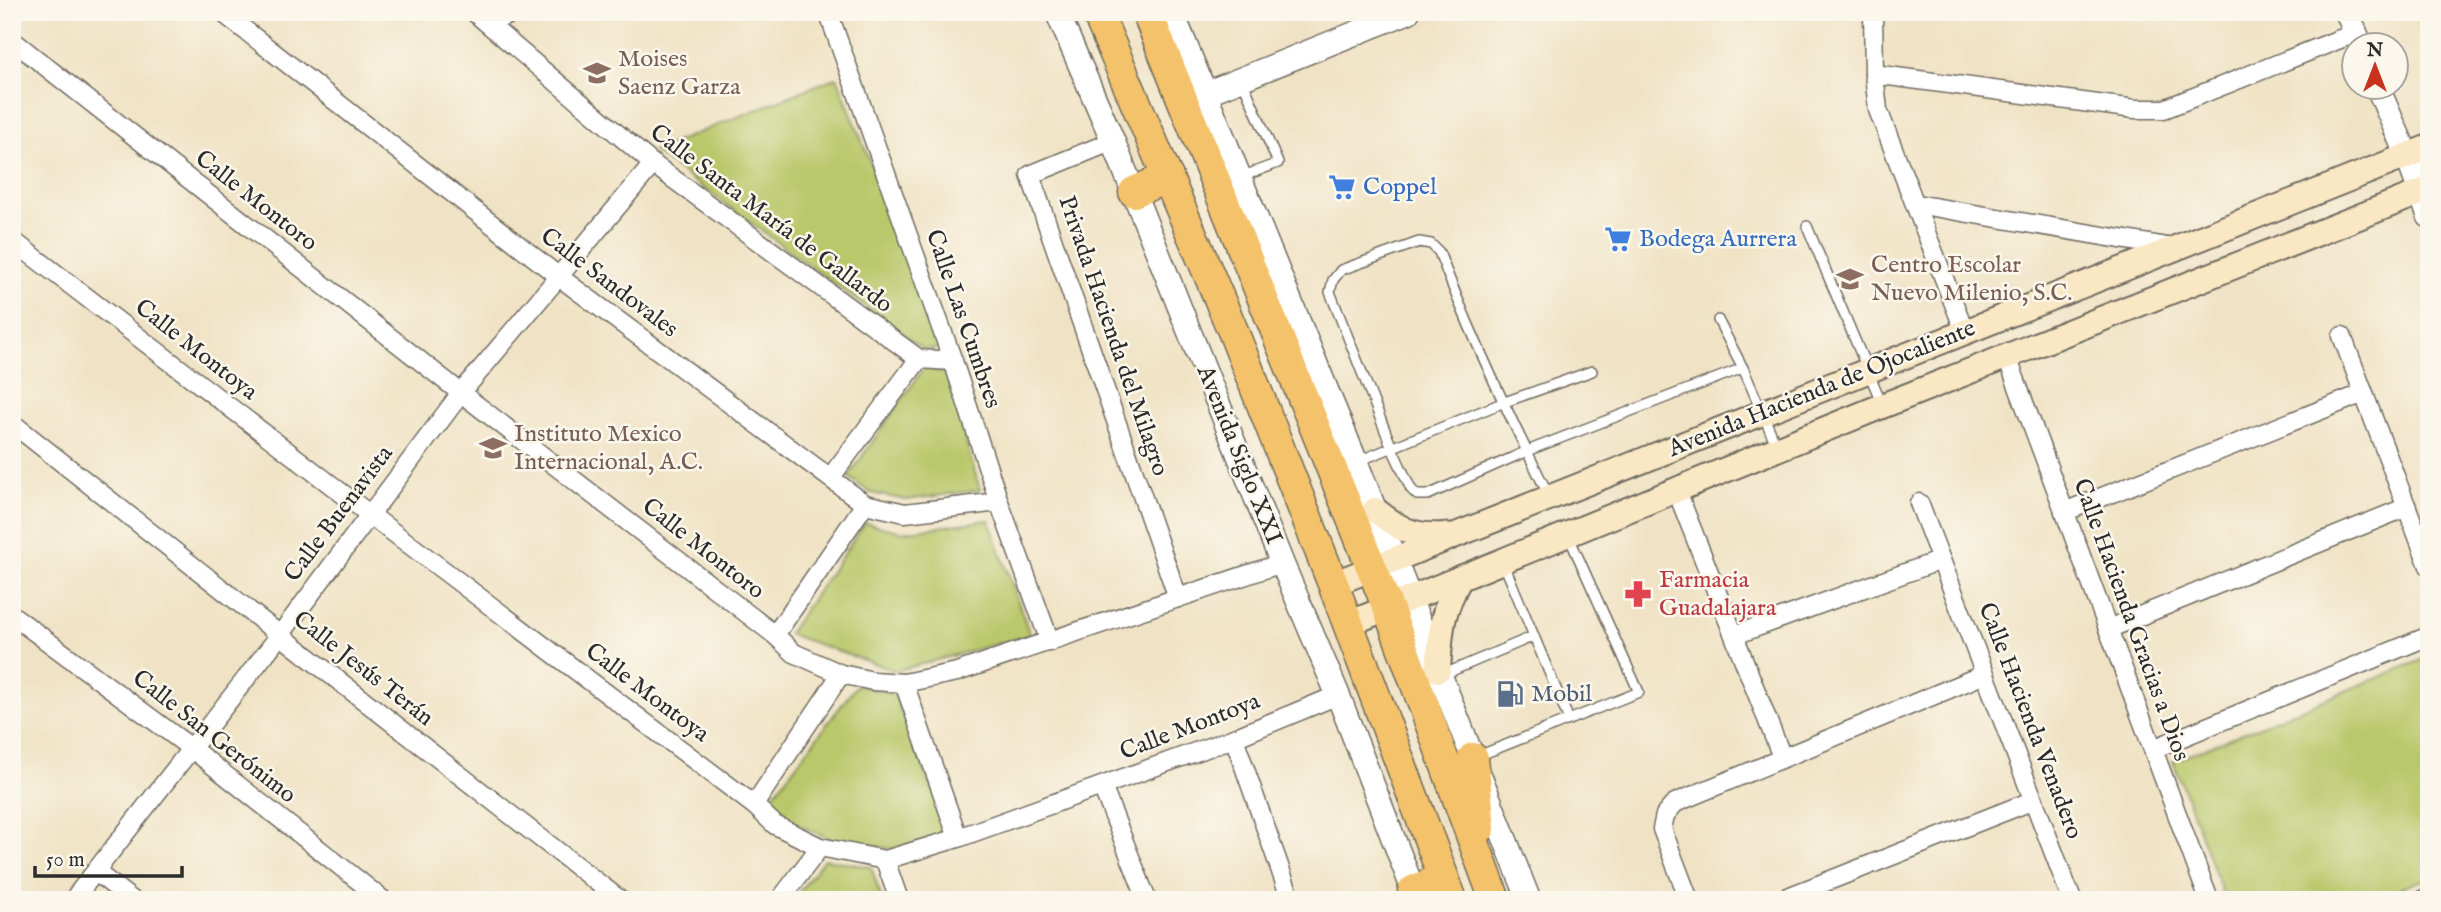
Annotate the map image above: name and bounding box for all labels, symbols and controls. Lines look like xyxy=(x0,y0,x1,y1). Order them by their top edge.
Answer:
north arrow xyxy=(2340,32,2410,102)
text: N xyxy=(2366,39,2384,63)
place label: Moises Saenz Garza xyxy=(618,44,741,103)
school or university icon: Moises Saenz Garza xyxy=(582,58,612,88)
street label: Calle Santa María de Gallardo xyxy=(643,117,899,321)
street label: Calle Montoro xyxy=(188,143,324,259)
supermarket icon: Coppel xyxy=(1327,172,1357,202)
place label: Coppel xyxy=(1363,172,1437,203)
street label: Privada Hacienda del Milagro xyxy=(1050,192,1176,480)
street label: Calle Sandovales xyxy=(534,221,684,345)
supermarket icon: Bodega Aurrera xyxy=(1603,224,1633,254)
place label: Bodega Aurrera xyxy=(1639,224,1797,255)
street label: Calle Las Cumbres xyxy=(918,226,1008,412)
place label: Centro Escolar Nuevo Milenio, S.C. xyxy=(1871,250,2072,309)
school or university icon: Centro Escolar Nuevo Milenio, S.C. xyxy=(1835,264,1865,294)
street label: Calle Montoya xyxy=(128,292,264,408)
street label: Avenida Hacienda de Ojocaliente xyxy=(1663,313,1980,465)
street label: Avenida Siglo XXI xyxy=(1189,360,1289,549)
place label: Instituto Mexico Internacional, A.C. xyxy=(514,419,703,478)
school or university icon: Instituto Mexico Internacional, A.C. xyxy=(478,433,508,463)
street label: Calle Buenavista xyxy=(278,439,401,588)
street label: Calle Hacienda Gracias a Dios xyxy=(2065,475,2197,765)
street label: Calle Montoro xyxy=(635,491,771,607)
place label: Farmacia Guadalajara xyxy=(1659,565,1777,624)
pharmacy icon: Farmacia Guadalajara xyxy=(1623,579,1653,609)
street label: Calle Hacienda Venadero xyxy=(1971,598,2089,844)
street label: Calle Jesús Terán xyxy=(286,604,440,734)
street label: Calle Montoya xyxy=(579,636,716,750)
street label: Calle San Gerónimo xyxy=(126,663,302,811)
fuel station icon: Mobil xyxy=(1495,679,1525,709)
place label: Mobil xyxy=(1531,679,1592,710)
street label: Calle Montoya xyxy=(1116,686,1265,768)
scale bar xyxy=(35,835,182,879)
text: 50 m xyxy=(46,847,85,874)

